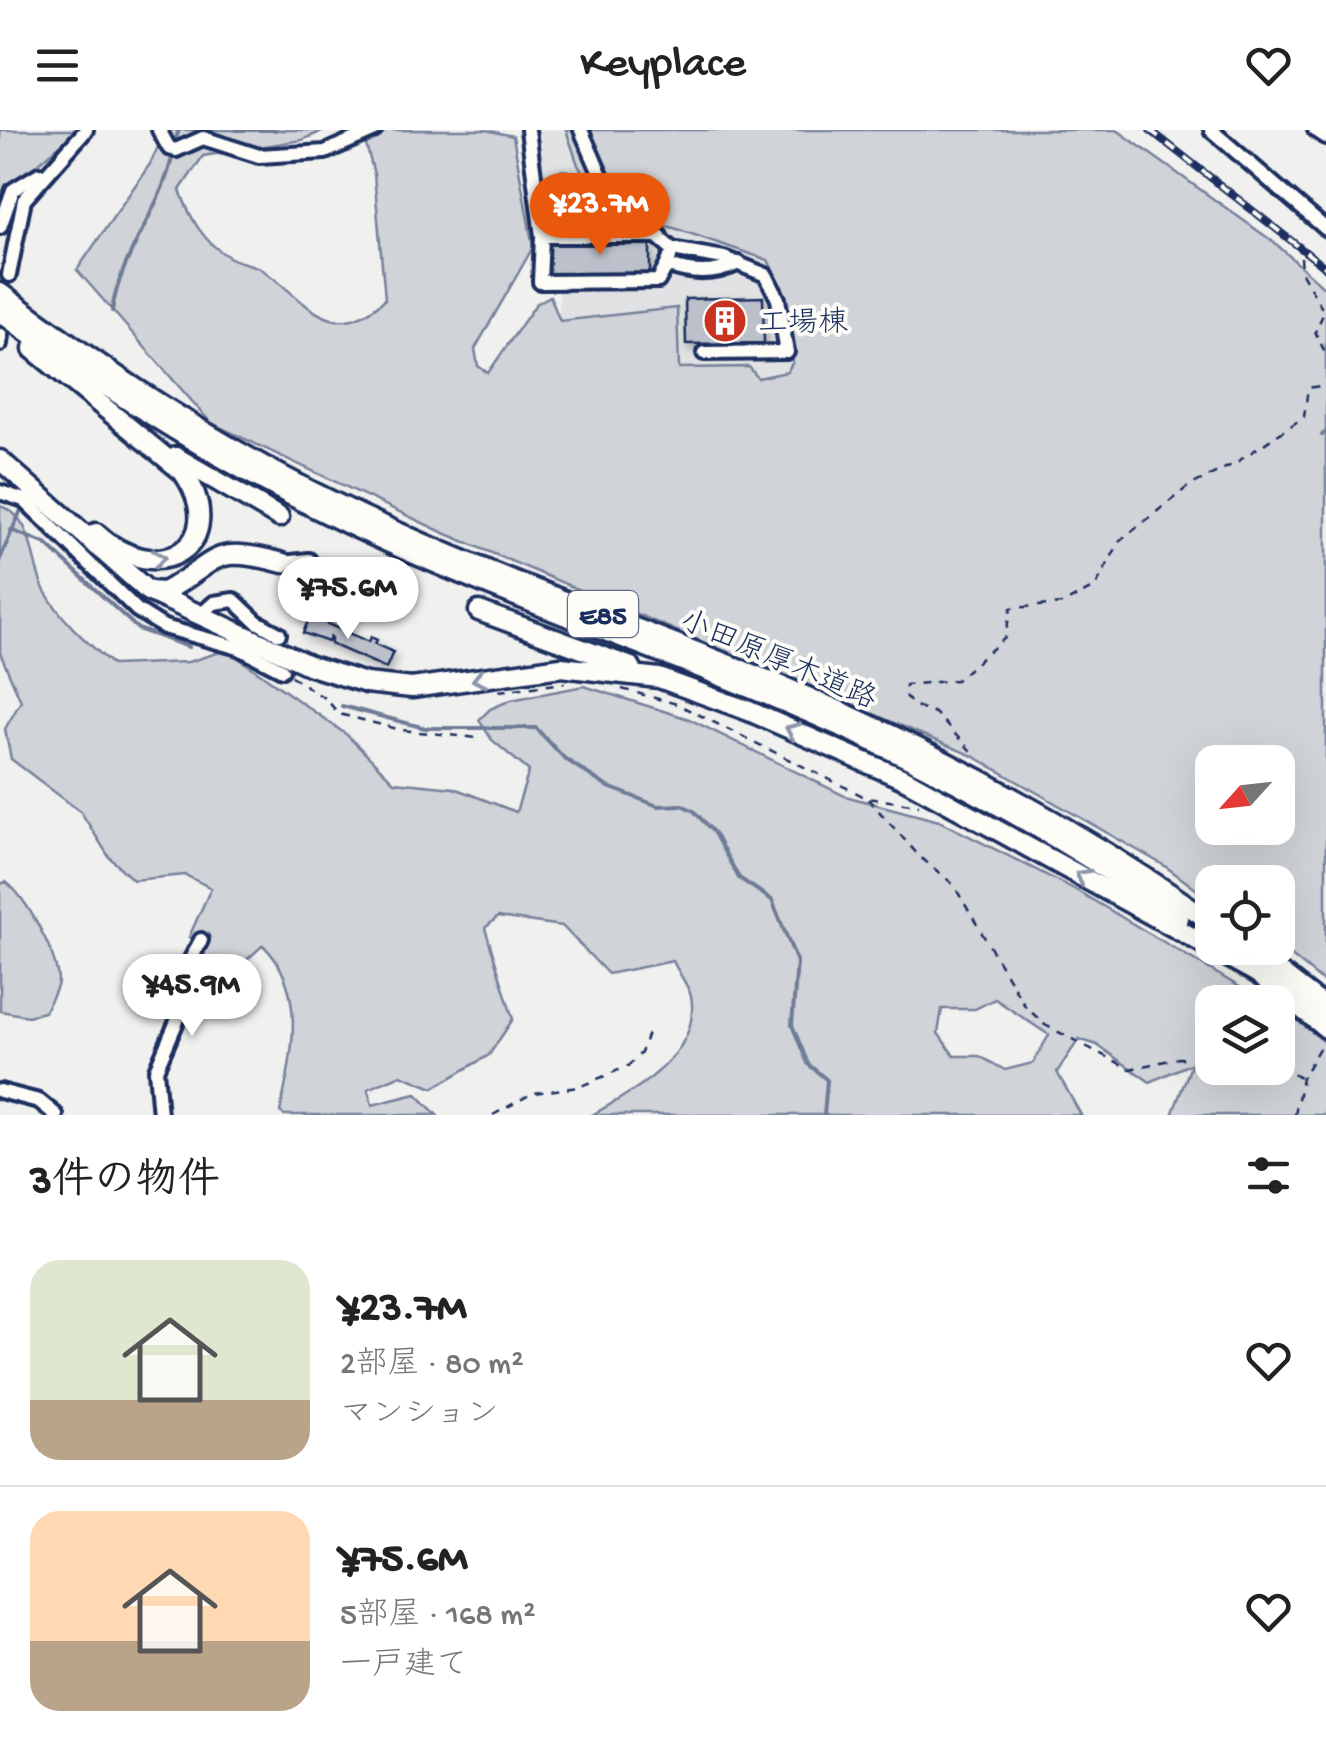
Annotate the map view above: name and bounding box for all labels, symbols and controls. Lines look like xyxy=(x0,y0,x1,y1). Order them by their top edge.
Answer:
icon: menu xyxy=(30,38,85,93)
icon: heart xyxy=(1241,38,1296,93)
text: Keyplace xyxy=(580,39,746,92)
pin: ¥23.7M xyxy=(519,173,681,258)
text: ¥23.7M xyxy=(552,186,648,224)
building icon: 工場棟 xyxy=(702,298,748,344)
place label: 工場棟 xyxy=(758,306,848,343)
one-way arrow xyxy=(150,548,167,569)
pin: ¥75.6M xyxy=(267,557,429,642)
text: ¥75.6M xyxy=(300,570,396,608)
road number: E85 xyxy=(568,591,638,637)
street label: 小田原厚木道路 xyxy=(674,603,882,719)
one-way arrow xyxy=(470,667,487,688)
one-way arrow xyxy=(784,722,802,742)
north arrow xyxy=(1195,745,1295,845)
map controls xyxy=(1195,745,1295,1085)
button: locate xyxy=(1195,865,1295,965)
one-way arrow xyxy=(1074,869,1092,888)
pin: ¥45.9M xyxy=(111,954,273,1039)
text: ¥45.9M xyxy=(144,967,240,1005)
button: layers xyxy=(1195,985,1295,1085)
icon: filters xyxy=(1241,1148,1296,1203)
text: 3件の物件 xyxy=(30,1159,220,1208)
text: ¥23.7M xyxy=(340,1286,466,1335)
icon: home xyxy=(110,1300,230,1420)
icon: heart xyxy=(1241,1333,1296,1388)
text: 2部屋 · 80 m² xyxy=(340,1347,524,1385)
text: マンション xyxy=(340,1397,499,1435)
text: ¥75.6M xyxy=(340,1537,467,1586)
icon: home xyxy=(110,1551,230,1671)
icon: heart xyxy=(1241,1584,1296,1639)
text: 5部屋 · 168 m² xyxy=(340,1598,536,1636)
text: 一戸建て xyxy=(340,1648,468,1686)

